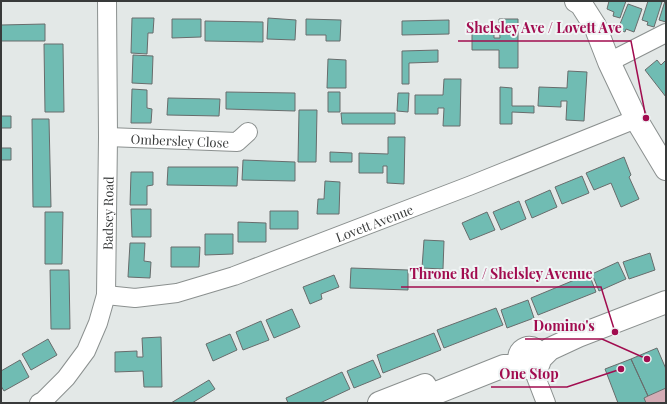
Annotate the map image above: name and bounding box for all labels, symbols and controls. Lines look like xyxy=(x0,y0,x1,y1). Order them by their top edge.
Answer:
callout: Shelsley Ave / Lovett Ave xyxy=(458,15,631,41)
text: Shelsley Ave / Lovett Ave xyxy=(466,18,622,37)
street label: Ombersley Close xyxy=(131,129,230,150)
street label: Badsey Road xyxy=(98,176,116,250)
street label: Lovett Avenue xyxy=(333,200,416,245)
callout: Throne Rd / Shelsley Avenue xyxy=(401,261,601,287)
text: Throne Rd / Shelsley Avenue xyxy=(409,264,593,283)
callout: Domino's xyxy=(525,313,602,339)
text: Domino's xyxy=(533,316,595,335)
callout: One Stop xyxy=(491,361,567,387)
text: One Stop xyxy=(499,364,559,383)

